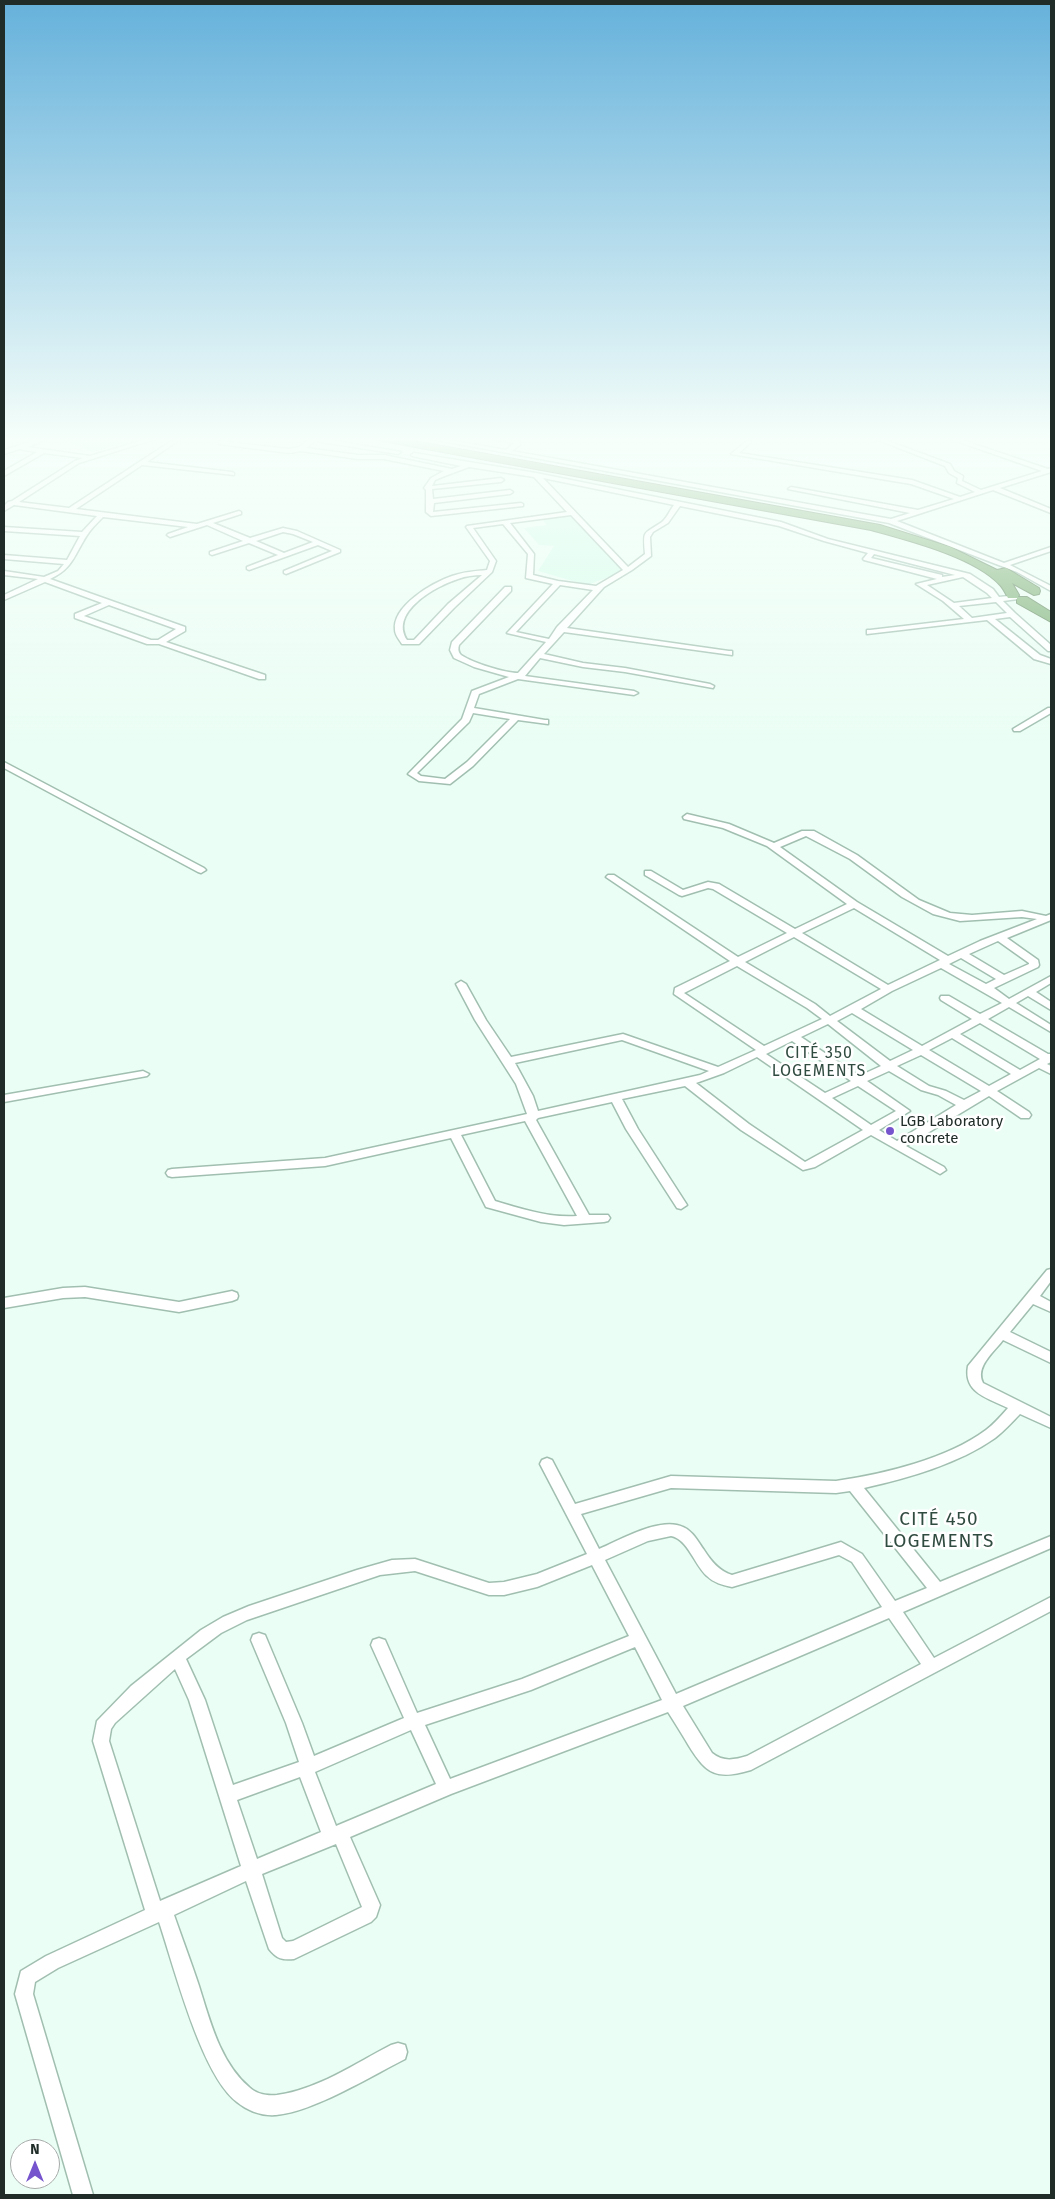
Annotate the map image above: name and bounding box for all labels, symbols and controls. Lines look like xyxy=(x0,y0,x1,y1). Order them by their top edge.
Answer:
district label: CITÉ 350 LOGEMENTS xyxy=(771,1044,867,1082)
place label: LGB Laboratory concrete xyxy=(900,1113,1003,1148)
marker: LGB Laboratory concrete xyxy=(884,1125,896,1137)
district label: CITÉ 450 LOGEMENTS xyxy=(883,1509,995,1553)
north arrow xyxy=(10,2139,60,2189)
text: N xyxy=(30,2141,40,2158)

